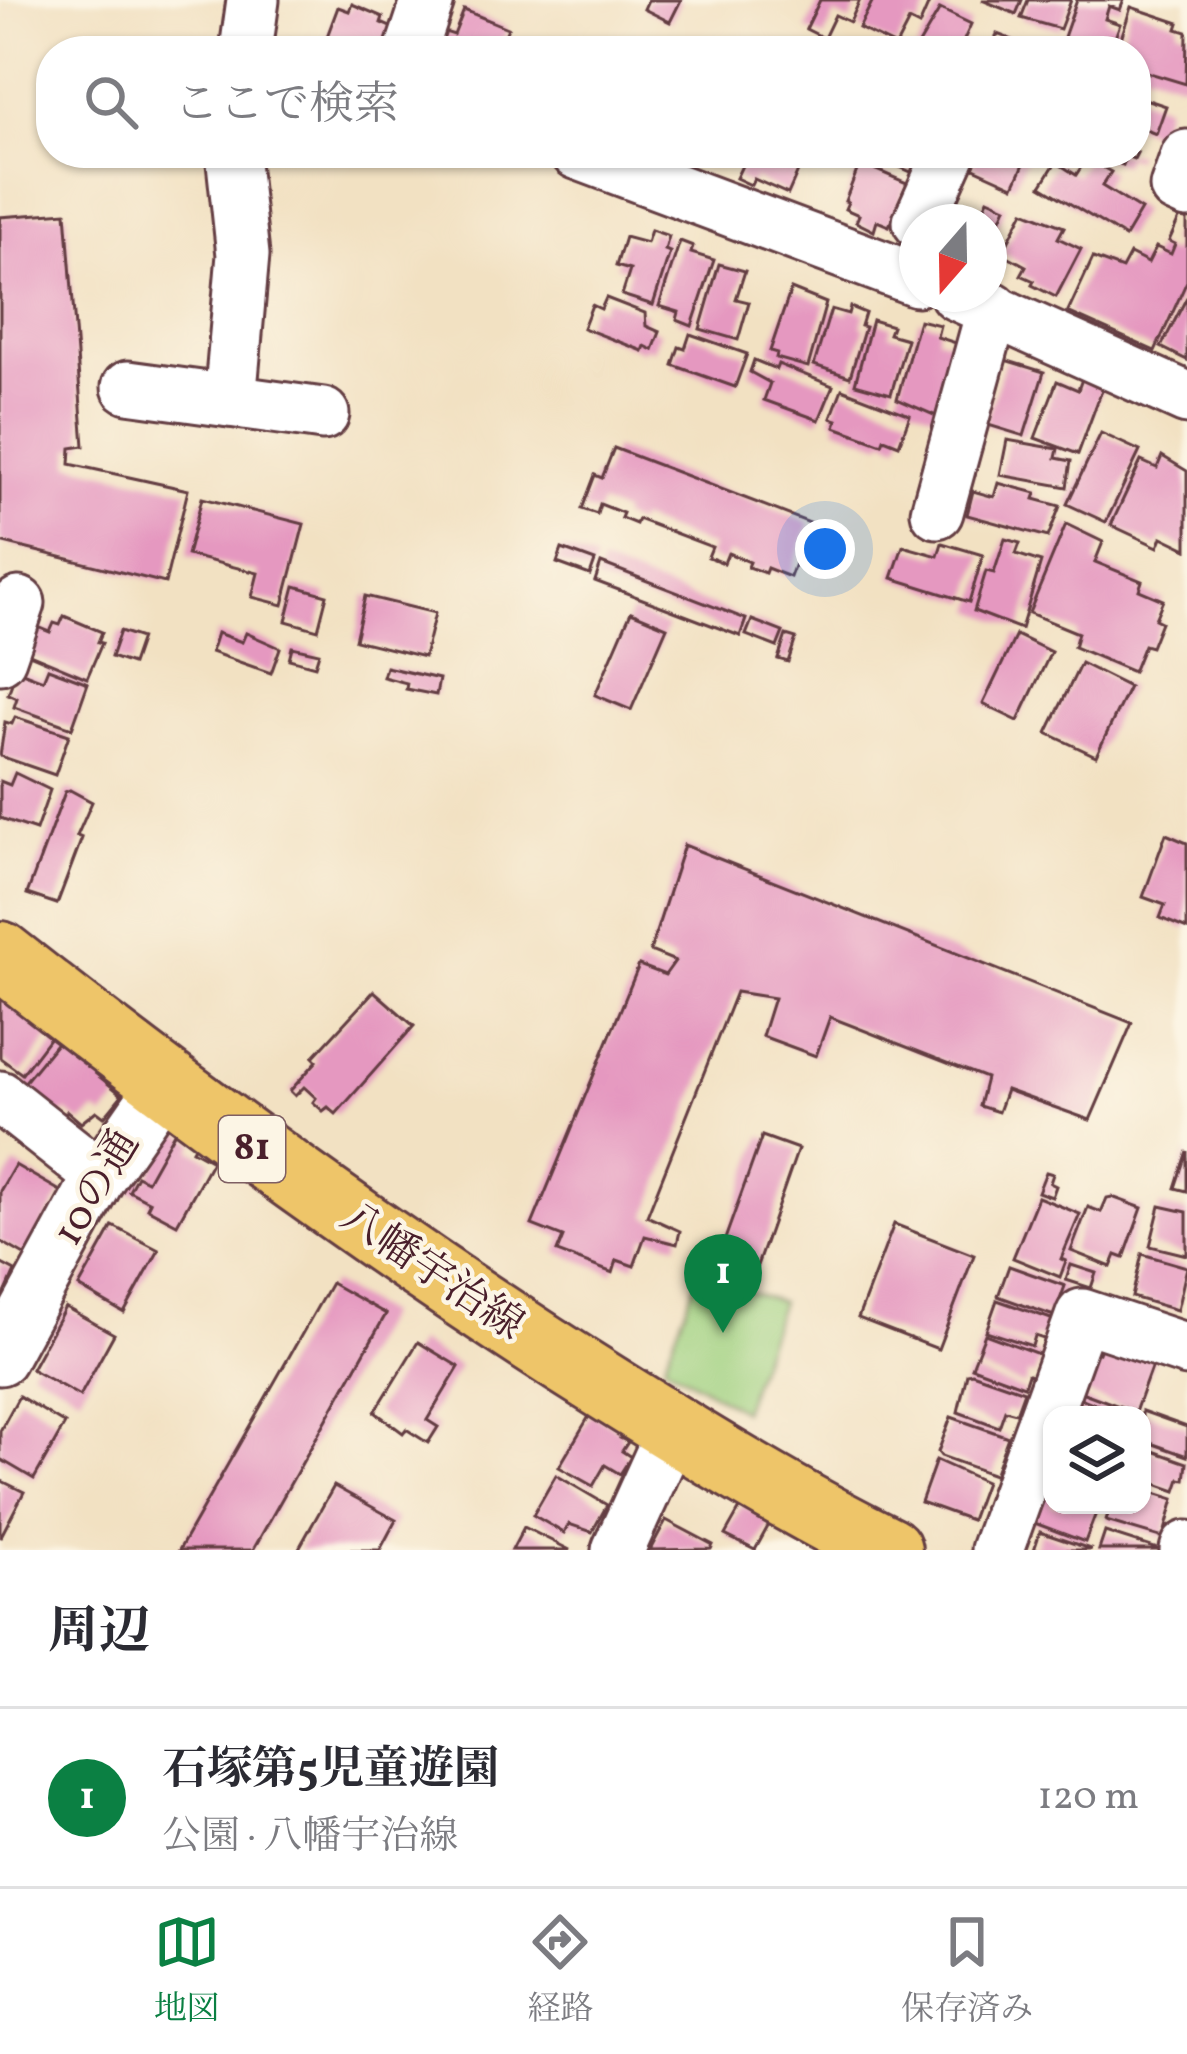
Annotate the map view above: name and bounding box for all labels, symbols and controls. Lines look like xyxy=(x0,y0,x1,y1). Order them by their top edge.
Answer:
search box xyxy=(36,36,1151,168)
icon: search xyxy=(78,69,144,135)
text: ここで検索 xyxy=(174,75,399,138)
north arrow xyxy=(899,204,1007,312)
your location xyxy=(795,519,855,579)
road number: 81 xyxy=(219,1116,285,1182)
street label: 10の通 xyxy=(40,1120,156,1258)
street label: 八幡宇治線 xyxy=(327,1190,535,1356)
pin: 1 xyxy=(684,1234,762,1333)
map controls xyxy=(1043,1406,1151,1514)
button: layers xyxy=(1043,1406,1151,1514)
text: 周辺 xyxy=(48,1598,150,1669)
text: 石塚第5児童遊園 xyxy=(162,1740,499,1803)
text: 1 xyxy=(79,1771,95,1825)
text: 120 m xyxy=(1038,1771,1139,1825)
text: 公園 · 八幡宇治線 xyxy=(162,1811,458,1865)
tab: 地図 xyxy=(154,1909,220,2034)
tab: 経路 xyxy=(527,1909,593,2034)
tab: 保存済み xyxy=(901,1909,1033,2034)

